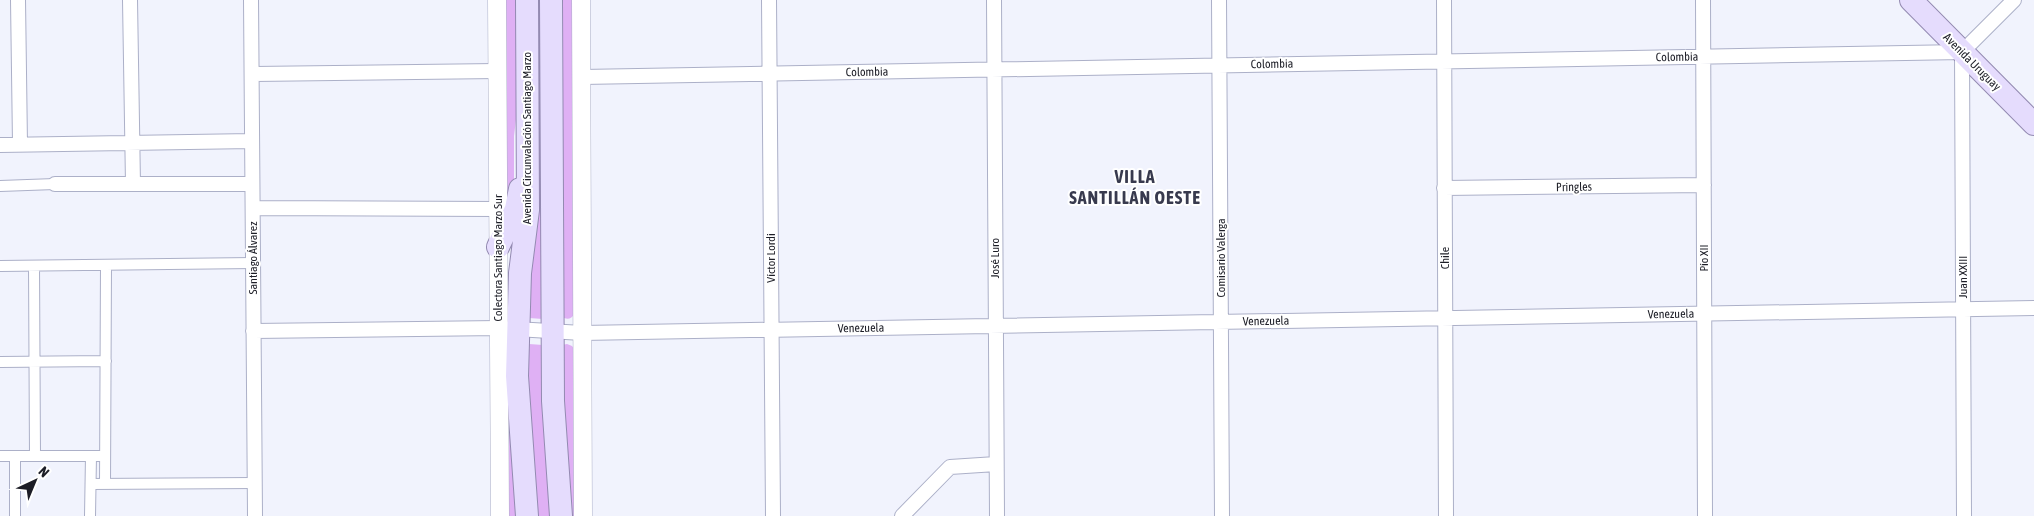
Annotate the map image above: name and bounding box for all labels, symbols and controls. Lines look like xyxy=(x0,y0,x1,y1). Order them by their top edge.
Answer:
street label: Avenida Uruguay xyxy=(1940,30,2004,94)
street label: Colombia xyxy=(1656,50,1698,64)
street label: Avenida Circunvalación Santiago Marzo xyxy=(520,51,534,224)
street label: Colombia xyxy=(1251,57,1293,71)
street label: Colombia xyxy=(846,65,888,79)
district label: VILLA SANTILLÁN OESTE xyxy=(1069,166,1201,208)
street label: Pringles xyxy=(1556,180,1592,194)
street label: Colectora Santiago Marzo Sur xyxy=(491,194,505,321)
street label: Comisario Valerga xyxy=(1214,218,1228,298)
street label: Santiago Álvarez xyxy=(246,221,260,295)
street label: Víctor Lordi xyxy=(764,233,778,283)
street label: José Luro xyxy=(988,237,1002,278)
street label: Pío XII xyxy=(1697,244,1711,272)
street label: Chile xyxy=(1438,247,1452,269)
street label: Juan XXIII xyxy=(1956,256,1970,298)
street label: Venezuela xyxy=(1648,307,1694,321)
street label: Venezuela xyxy=(1243,314,1289,328)
street label: Venezuela xyxy=(838,321,884,335)
north arrow xyxy=(10,456,60,506)
text: N xyxy=(36,463,53,480)

